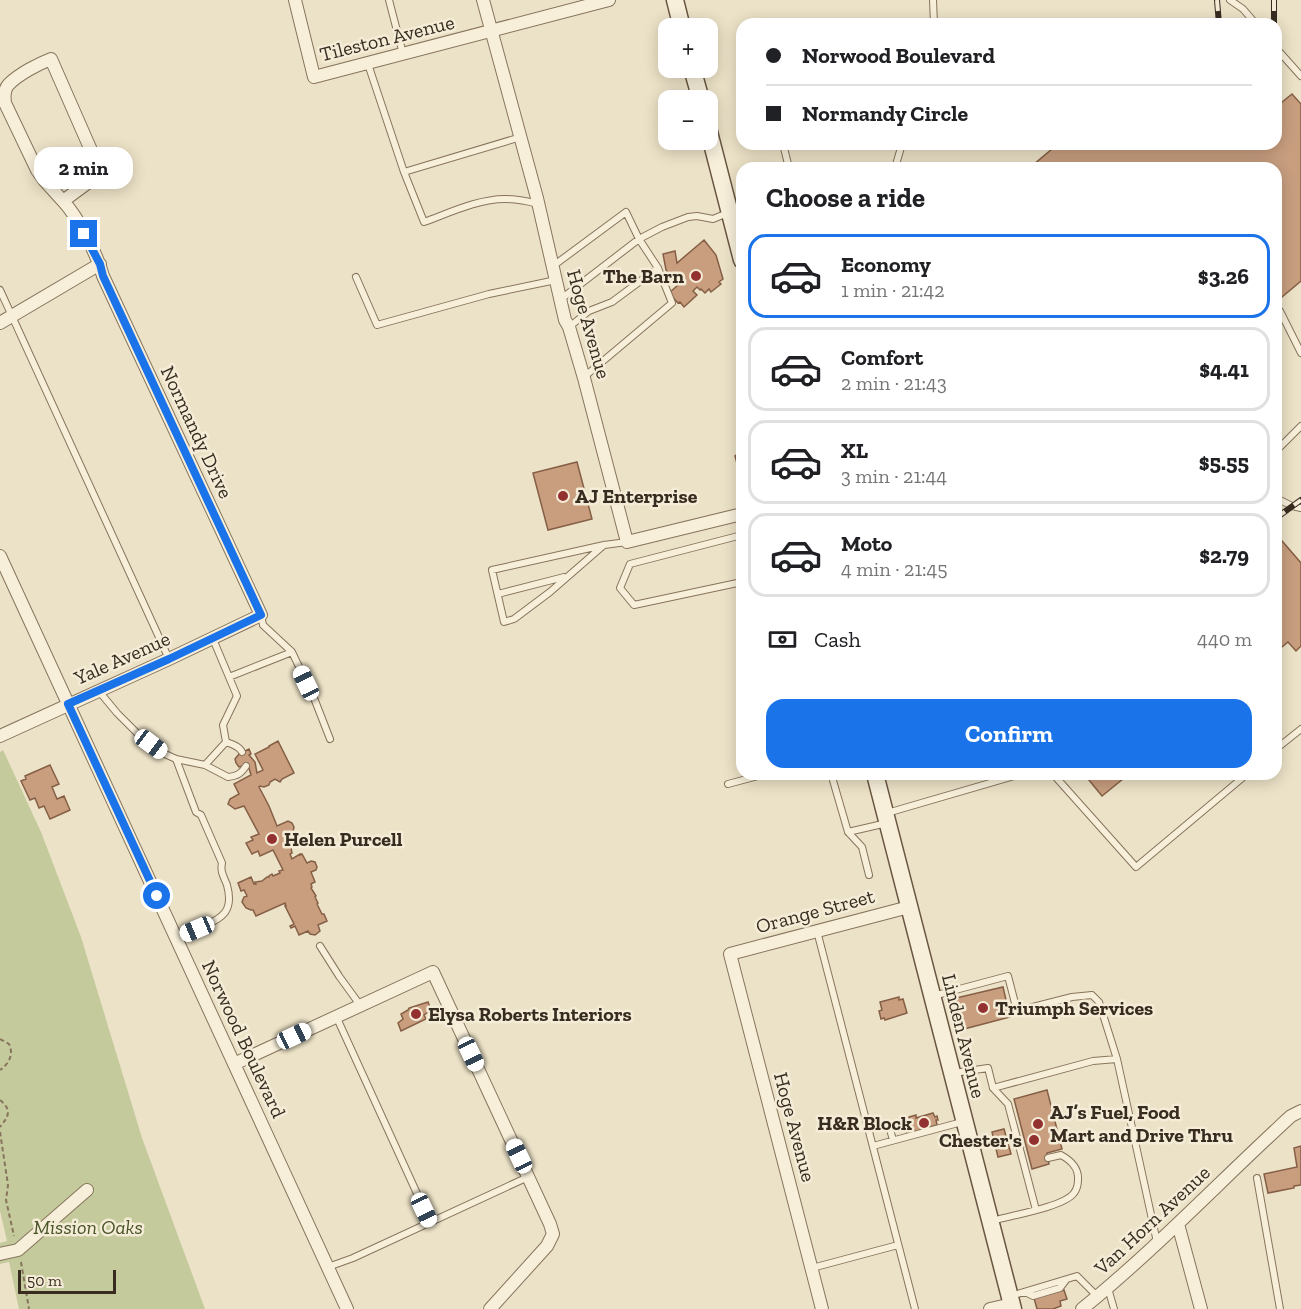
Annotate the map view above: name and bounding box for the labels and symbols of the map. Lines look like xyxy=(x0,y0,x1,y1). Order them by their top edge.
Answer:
street label: Tileston Avenue xyxy=(317,10,457,66)
callout: 2 min xyxy=(34,147,134,189)
route end xyxy=(70,220,97,247)
place label: The Barn xyxy=(603,264,684,288)
street label: Hoge Avenue xyxy=(562,267,616,381)
marker: The Barn xyxy=(689,269,703,283)
street label: Normandy Drive xyxy=(156,362,238,502)
place label: AJ Enterprise xyxy=(575,484,698,508)
marker: AJ Enterprise xyxy=(556,489,570,503)
street label: Yale Avenue xyxy=(69,626,174,690)
car xyxy=(290,663,322,703)
car xyxy=(131,726,171,762)
place label: Helen Purcell xyxy=(284,827,403,851)
marker: Helen Purcell xyxy=(265,832,279,846)
route start xyxy=(143,882,170,909)
street label: Orange Street xyxy=(753,884,877,938)
car xyxy=(177,914,217,944)
street label: Norwood Boulevard xyxy=(197,956,291,1122)
street label: Linden Avenue xyxy=(937,971,991,1101)
place label: Triumph Services xyxy=(995,996,1153,1020)
marker: Triumph Services xyxy=(976,1001,990,1015)
place label: Elysa Roberts Interiors xyxy=(428,1002,632,1026)
marker: Elysa Roberts Interiors xyxy=(409,1007,423,1021)
car xyxy=(274,1020,314,1052)
car xyxy=(455,1034,487,1074)
street label: Hoge Avenue xyxy=(769,1070,821,1184)
place label: AJ’s Fuel, Food Mart and Drive Thru xyxy=(1050,1100,1233,1147)
place label: H&R Block xyxy=(817,1111,912,1135)
marker: H&R Block xyxy=(917,1116,931,1130)
marker: AJ’s Fuel, Food Mart and Drive Thru xyxy=(1031,1117,1045,1131)
place label: Chester's xyxy=(939,1128,1022,1152)
marker: Chester's xyxy=(1027,1133,1041,1147)
car xyxy=(503,1136,535,1176)
street label: Van Horn Avenue xyxy=(1088,1160,1215,1280)
car xyxy=(408,1190,440,1230)
park label: Mission Oaks xyxy=(33,1215,143,1239)
scale bar xyxy=(18,1267,116,1294)

